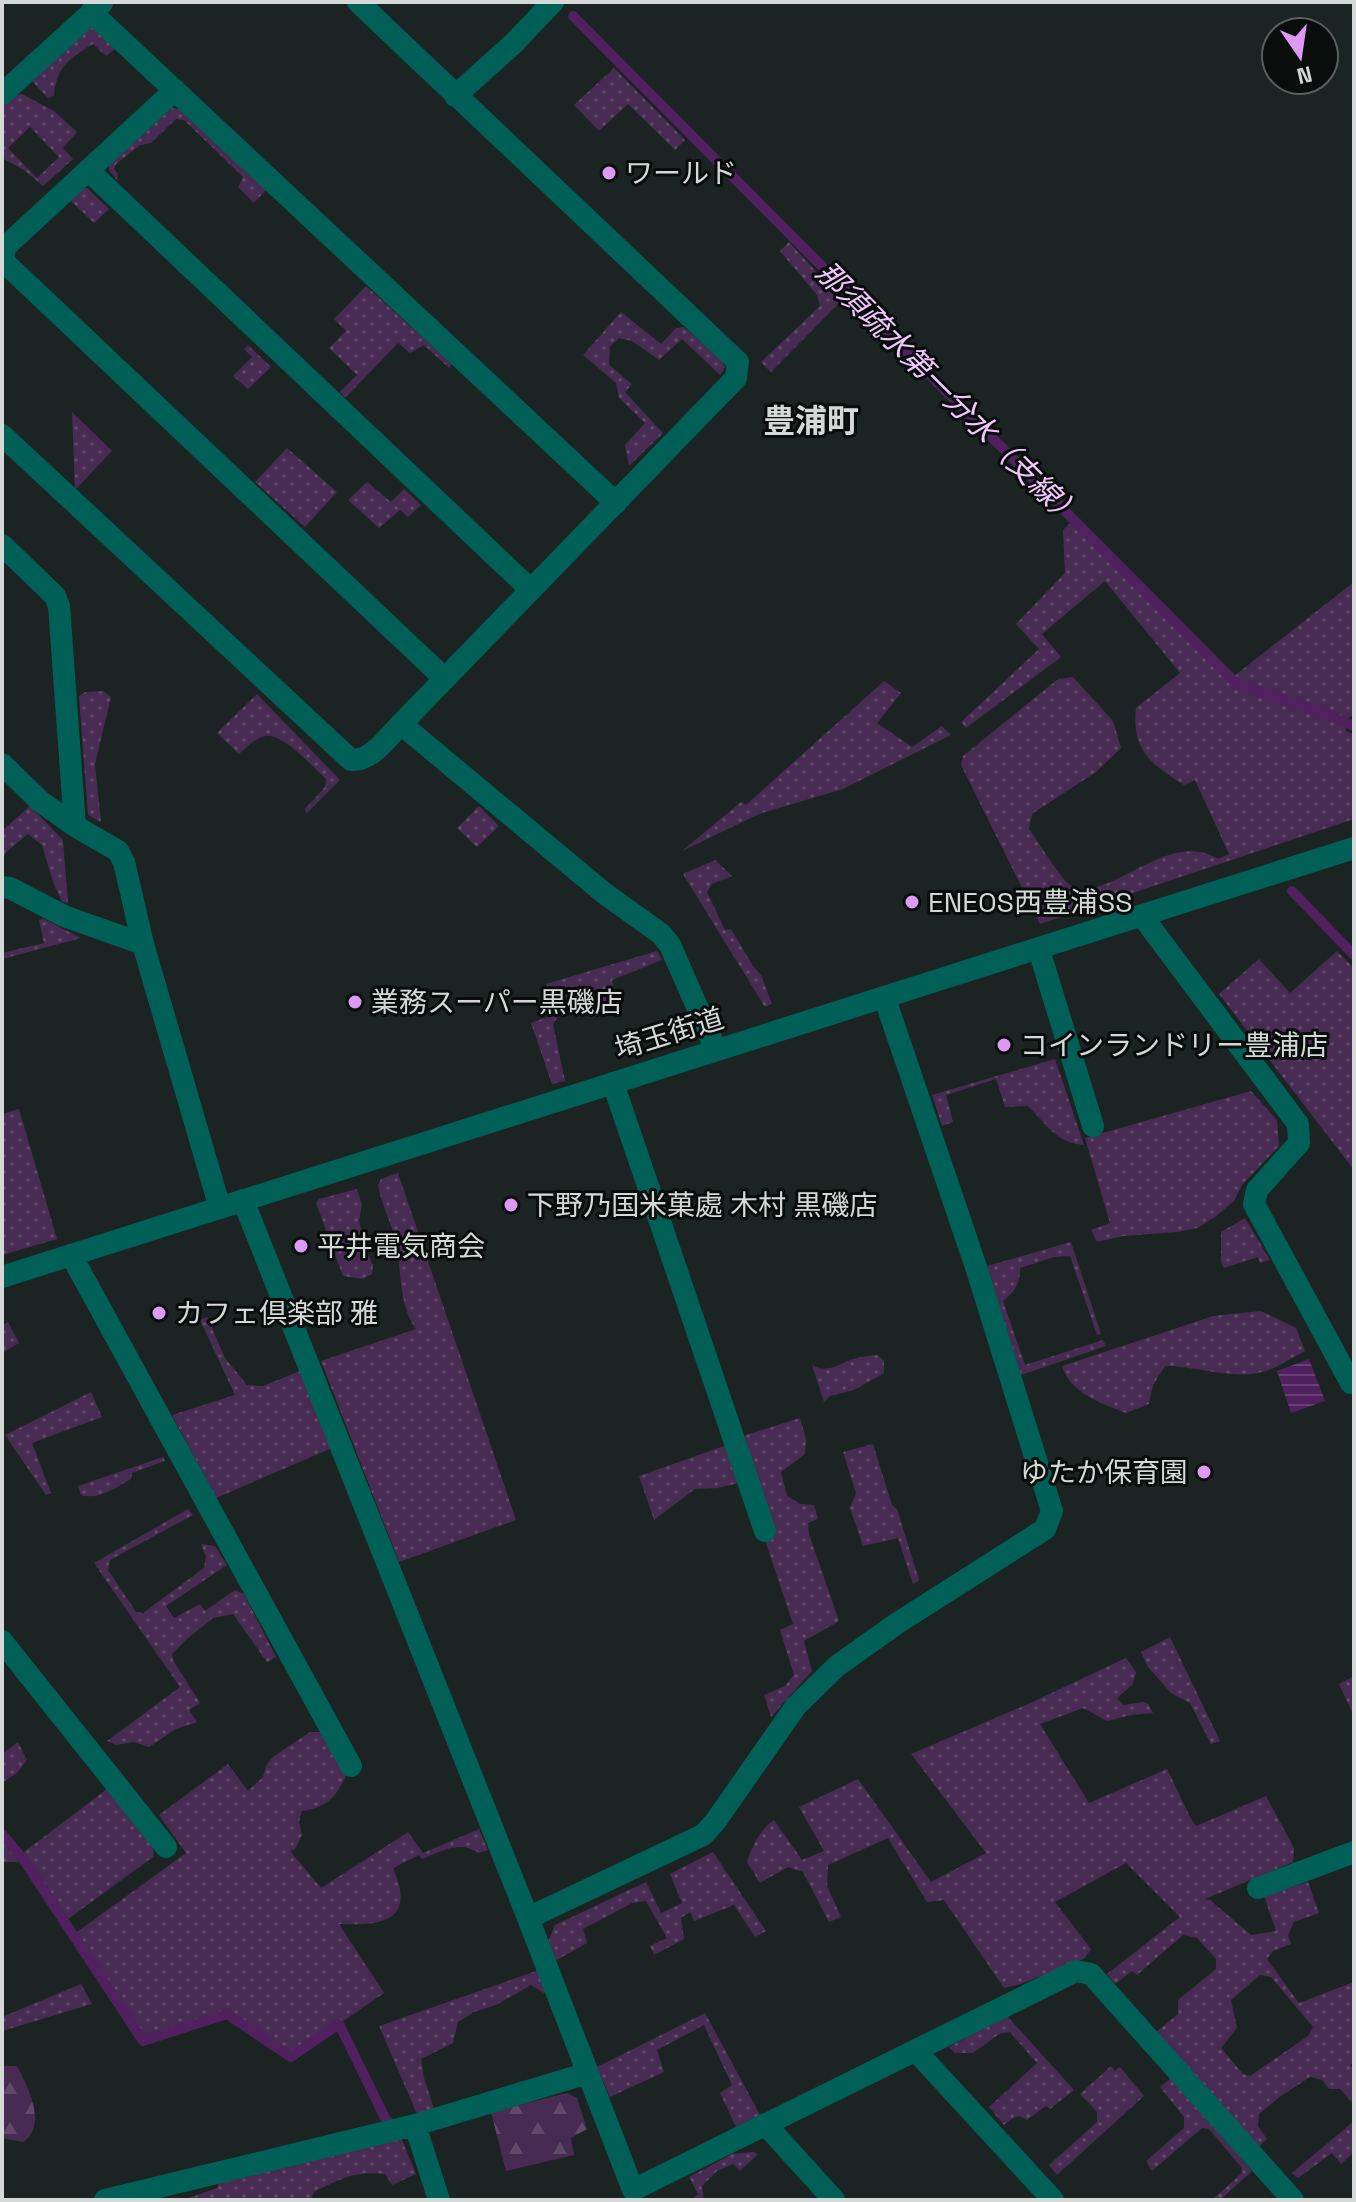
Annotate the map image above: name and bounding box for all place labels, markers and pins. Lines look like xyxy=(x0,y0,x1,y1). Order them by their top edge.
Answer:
place label: ワールド xyxy=(625,155,737,191)
marker: ワールド xyxy=(600,164,618,182)
place label: ENEOS西豊浦SS xyxy=(928,884,1132,920)
marker: ENEOS西豊浦SS xyxy=(903,893,921,911)
place label: 業務スーパー黒磯店 xyxy=(371,984,623,1020)
marker: 業務スーパー黒磯店 xyxy=(346,993,364,1011)
place label: コインランドリー豊浦店 xyxy=(1020,1027,1328,1063)
marker: コインランドリー豊浦店 xyxy=(995,1036,1013,1054)
place label: 下野乃国米菓處 木村 黒磯店 xyxy=(527,1187,877,1223)
marker: 下野乃国米菓處 木村 黒磯店 xyxy=(502,1196,520,1214)
place label: 平井電気商会 xyxy=(317,1228,485,1264)
marker: 平井電気商会 xyxy=(292,1237,310,1255)
place label: カフェ倶楽部 雅 xyxy=(175,1295,378,1331)
marker: カフェ倶楽部 雅 xyxy=(150,1304,168,1322)
place label: ゆたか保育園 xyxy=(1020,1454,1188,1490)
marker: ゆたか保育園 xyxy=(1195,1463,1213,1481)

